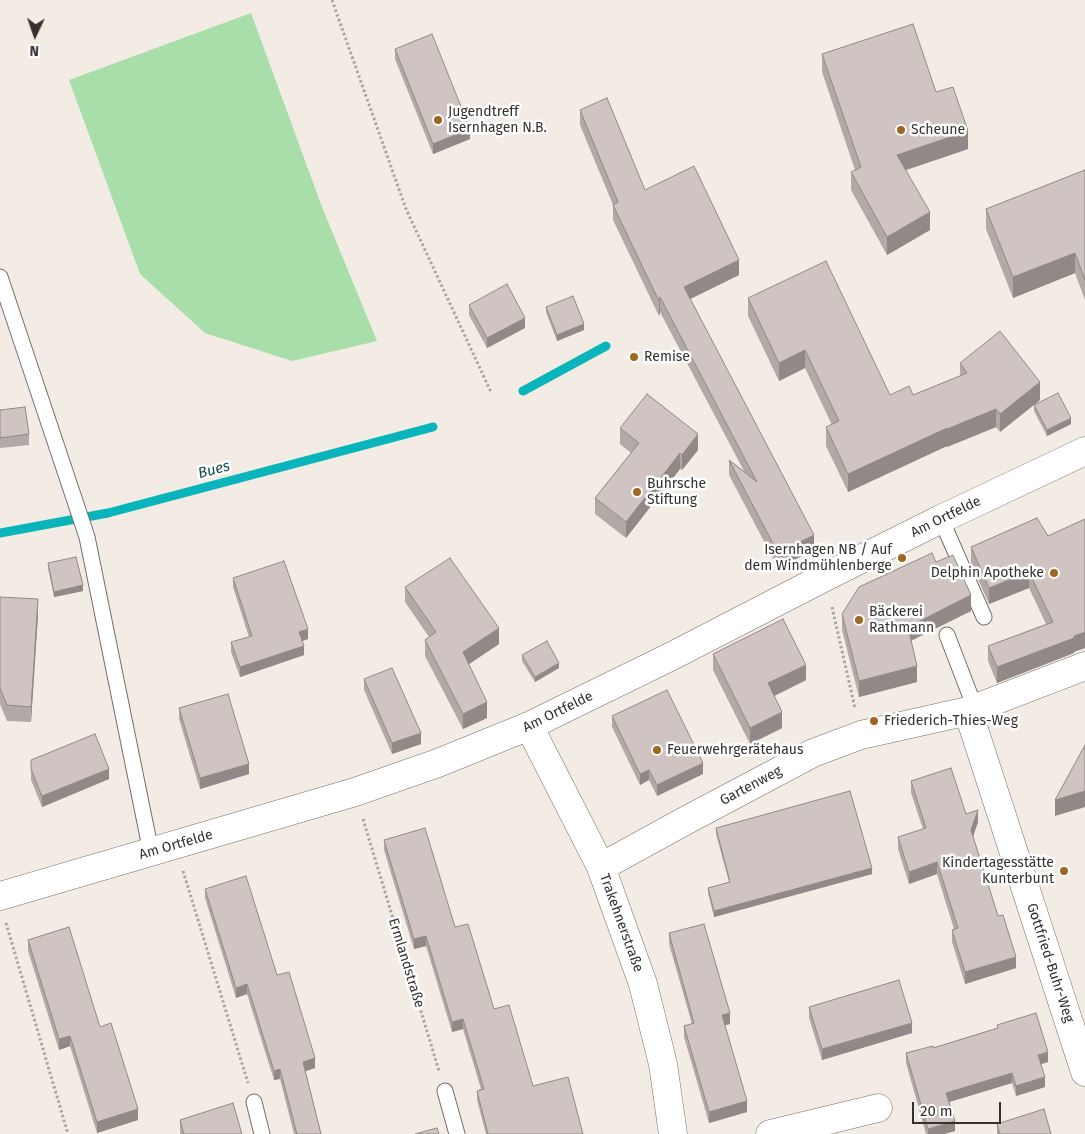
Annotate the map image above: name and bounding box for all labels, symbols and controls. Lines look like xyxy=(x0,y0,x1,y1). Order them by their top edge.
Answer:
north arrow xyxy=(10,10,60,60)
text: N xyxy=(29,42,39,59)
place label: Jugendtreff Isernhagen N.B. xyxy=(448,104,547,136)
marker: Jugendtreff Isernhagen N.B. xyxy=(432,114,444,126)
place label: Scheune xyxy=(911,122,965,138)
marker: Scheune xyxy=(895,124,907,136)
place label: Remise xyxy=(644,349,690,365)
marker: Remise xyxy=(628,351,640,363)
water label: Bues xyxy=(196,457,232,483)
place label: Buhrsche Stiftung xyxy=(647,476,706,508)
marker: Buhrsche Stiftung xyxy=(631,486,643,498)
street label: Am Ortfelde xyxy=(908,493,984,541)
place label: Isernhagen NB / Auf dem Windmühlenberge xyxy=(744,542,892,574)
marker: Isernhagen NB / Auf dem Windmühlenberge xyxy=(896,552,908,564)
place label: Delphin Apotheke xyxy=(931,565,1044,581)
marker: Delphin Apotheke xyxy=(1048,567,1060,579)
place label: Bäckerei Rathmann xyxy=(869,604,934,636)
marker: Bäckerei Rathmann xyxy=(853,614,865,626)
street label: Am Ortfelde xyxy=(520,688,596,736)
place label: Friederich-Thies-Weg xyxy=(884,713,1018,729)
marker: Friederich-Thies-Weg xyxy=(868,715,880,727)
place label: Feuerwehrgerätehaus xyxy=(667,742,803,758)
marker: Feuerwehrgerätehaus xyxy=(651,744,663,756)
street label: Gartenweg xyxy=(717,763,785,809)
street label: Am Ortfelde xyxy=(137,826,215,864)
place label: Kindertagesstätte Kunterbunt xyxy=(942,855,1054,888)
marker: Kindertagesstätte Kunterbunt xyxy=(1058,865,1070,877)
street label: Trakehnerstraße xyxy=(595,872,647,974)
street label: Gottfried-Buhr-Weg xyxy=(1023,901,1077,1025)
street label: Ermlandstraße xyxy=(384,916,428,1010)
scale bar xyxy=(915,1092,1004,1124)
text: 20 m xyxy=(920,1102,953,1120)

